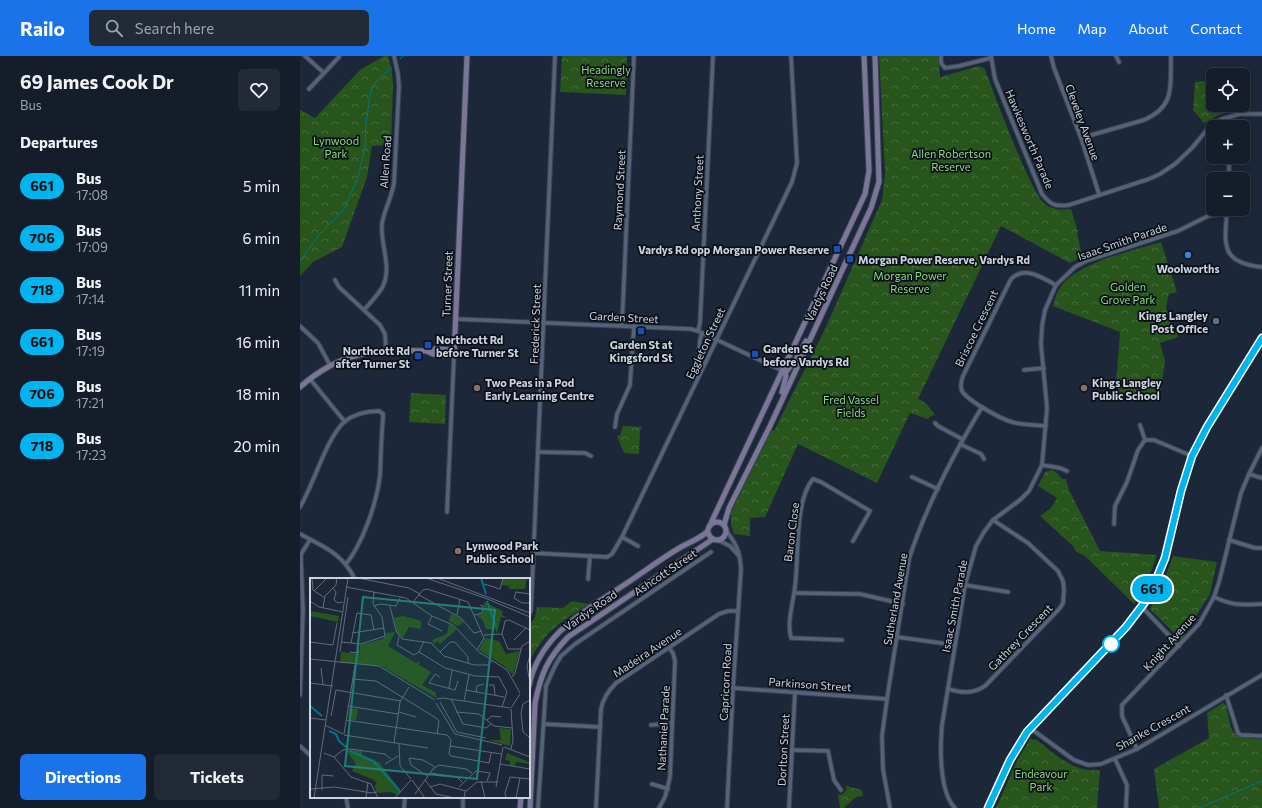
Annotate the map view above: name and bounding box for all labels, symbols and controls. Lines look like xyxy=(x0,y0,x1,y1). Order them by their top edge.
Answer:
search box xyxy=(89,10,369,46)
text: Railo xyxy=(20,17,65,40)
icon: search xyxy=(103,17,125,39)
text: Search here xyxy=(135,19,214,37)
text: Home xyxy=(1017,20,1056,37)
text: Map xyxy=(1078,20,1106,37)
text: About xyxy=(1128,20,1168,37)
text: Contact xyxy=(1190,20,1242,37)
park label: Headingly Reserve xyxy=(581,63,631,89)
map controls xyxy=(1206,68,1250,216)
button: locate xyxy=(1206,68,1250,112)
button: heart xyxy=(238,69,280,111)
text: 69 James Cook Dr xyxy=(20,70,174,93)
street label: Cleveley Avenue xyxy=(1063,82,1103,162)
street label: Hawkesworth Parade xyxy=(1003,87,1057,191)
text: Bus xyxy=(20,97,42,113)
button: + xyxy=(1206,120,1250,164)
text: Departures xyxy=(20,133,98,151)
park label: Lynwood Park xyxy=(313,134,359,160)
street label: Allen Road xyxy=(377,135,393,189)
park label: Allen Robertson Reserve xyxy=(911,147,991,173)
street label: Raymond Street xyxy=(610,149,628,231)
street label: Anthony Street xyxy=(689,154,706,231)
text: Bus xyxy=(76,169,101,187)
button: − xyxy=(1206,172,1250,216)
text: 661 xyxy=(30,177,54,194)
text: 5 min xyxy=(243,177,280,195)
text: 17:08 xyxy=(76,187,108,203)
street label: Isaac Smith Parade xyxy=(1076,220,1169,262)
text: Bus xyxy=(76,221,101,239)
text: 706 xyxy=(29,229,55,246)
text: 6 min xyxy=(242,229,280,247)
text: 17:09 xyxy=(76,239,108,255)
place label: Vardys Rd opp Morgan Power Reserve xyxy=(638,243,829,256)
marker: Vardys Rd opp Morgan Power Reserve xyxy=(832,244,842,254)
street label: Turner Street xyxy=(439,250,455,317)
marker: Woolworths xyxy=(1183,250,1193,260)
place label: Morgan Power Reserve, Vardys Rd xyxy=(858,253,1030,266)
marker: Morgan Power Reserve, Vardys Rd xyxy=(845,254,855,264)
street label: Vardys Road xyxy=(802,262,840,324)
place label: Woolworths xyxy=(1156,262,1220,275)
park label: Morgan Power Reserve xyxy=(873,269,947,295)
text: Bus xyxy=(76,273,101,291)
park label: Golden Grove Park xyxy=(1100,280,1156,306)
text: 718 xyxy=(31,281,53,298)
text: 11 min xyxy=(239,281,280,299)
street label: Frederick Street xyxy=(527,283,543,364)
street label: Briscoe Crescent xyxy=(952,287,1000,369)
text: 17:14 xyxy=(76,291,105,307)
street label: Eggleton Street xyxy=(683,305,727,381)
street label: Garden Street xyxy=(589,309,660,325)
place label: Kings Langley Post Office xyxy=(1138,309,1208,335)
marker: Kings Langley Post Office xyxy=(1211,316,1221,326)
text: Bus xyxy=(76,325,101,343)
marker: Garden St at Kingsford St xyxy=(636,326,646,336)
text: 661 xyxy=(30,333,54,350)
text: 16 min xyxy=(236,333,280,351)
place label: Northcott Rd before Turner St xyxy=(436,333,519,359)
place label: Garden St at Kingsford St xyxy=(609,338,673,364)
marker: Northcott Rd before Turner St xyxy=(423,340,433,350)
place label: Garden St before Vardys Rd xyxy=(763,342,849,368)
text: 17:19 xyxy=(76,343,105,359)
place label: Northcott Rd after Turner St xyxy=(336,344,410,370)
marker: Garden St before Vardys Rd xyxy=(750,349,760,359)
marker: Northcott Rd after Turner St xyxy=(413,351,423,361)
place label: Two Peas in a Pod Early Learning Centre xyxy=(485,376,594,402)
place label: Kings Langley Public School xyxy=(1092,376,1162,402)
text: Bus xyxy=(76,377,101,395)
marker: Two Peas in a Pod Early Learning Centre xyxy=(472,383,482,393)
marker: Kings Langley Public School xyxy=(1079,383,1089,393)
text: 706 xyxy=(29,385,55,402)
text: 18 min xyxy=(236,385,280,403)
park label: Fred Vassel Fields xyxy=(823,393,879,419)
text: 17:21 xyxy=(76,395,104,411)
text: Bus xyxy=(76,429,101,447)
text: 718 xyxy=(31,437,53,454)
text: 20 min xyxy=(234,437,280,455)
text: 17:23 xyxy=(76,447,106,463)
street label: Baron Close xyxy=(781,501,801,562)
place label: Lynwood Park Public School xyxy=(466,539,539,565)
marker: Lynwood Park Public School xyxy=(453,546,463,556)
street label: Ashcott Street xyxy=(631,546,699,598)
street label: Sutherland Avenue xyxy=(880,552,910,646)
street label: Isaac Smith Parade xyxy=(939,559,969,653)
line badge: 661 xyxy=(1129,576,1175,602)
inset map xyxy=(310,578,530,798)
text: 661 xyxy=(1140,580,1164,597)
street label: Vardys Road xyxy=(561,587,619,633)
street label: Gathrey Crescent xyxy=(985,601,1055,673)
street label: Knight Avenue xyxy=(1140,611,1198,673)
street label: Madeira Avenue xyxy=(610,624,684,680)
unlabelled marker xyxy=(1102,635,1120,653)
street label: Capricorn Road xyxy=(716,643,734,721)
street label: Parkinson Street xyxy=(768,675,852,693)
street label: Nathaniel Parade xyxy=(654,685,672,771)
street label: Shanke Crescent xyxy=(1114,701,1193,753)
street label: Dorlton Street xyxy=(775,713,791,786)
button: Directions xyxy=(20,754,146,800)
button: Tickets xyxy=(154,754,280,800)
park label: Endeavour Park xyxy=(1014,767,1068,793)

